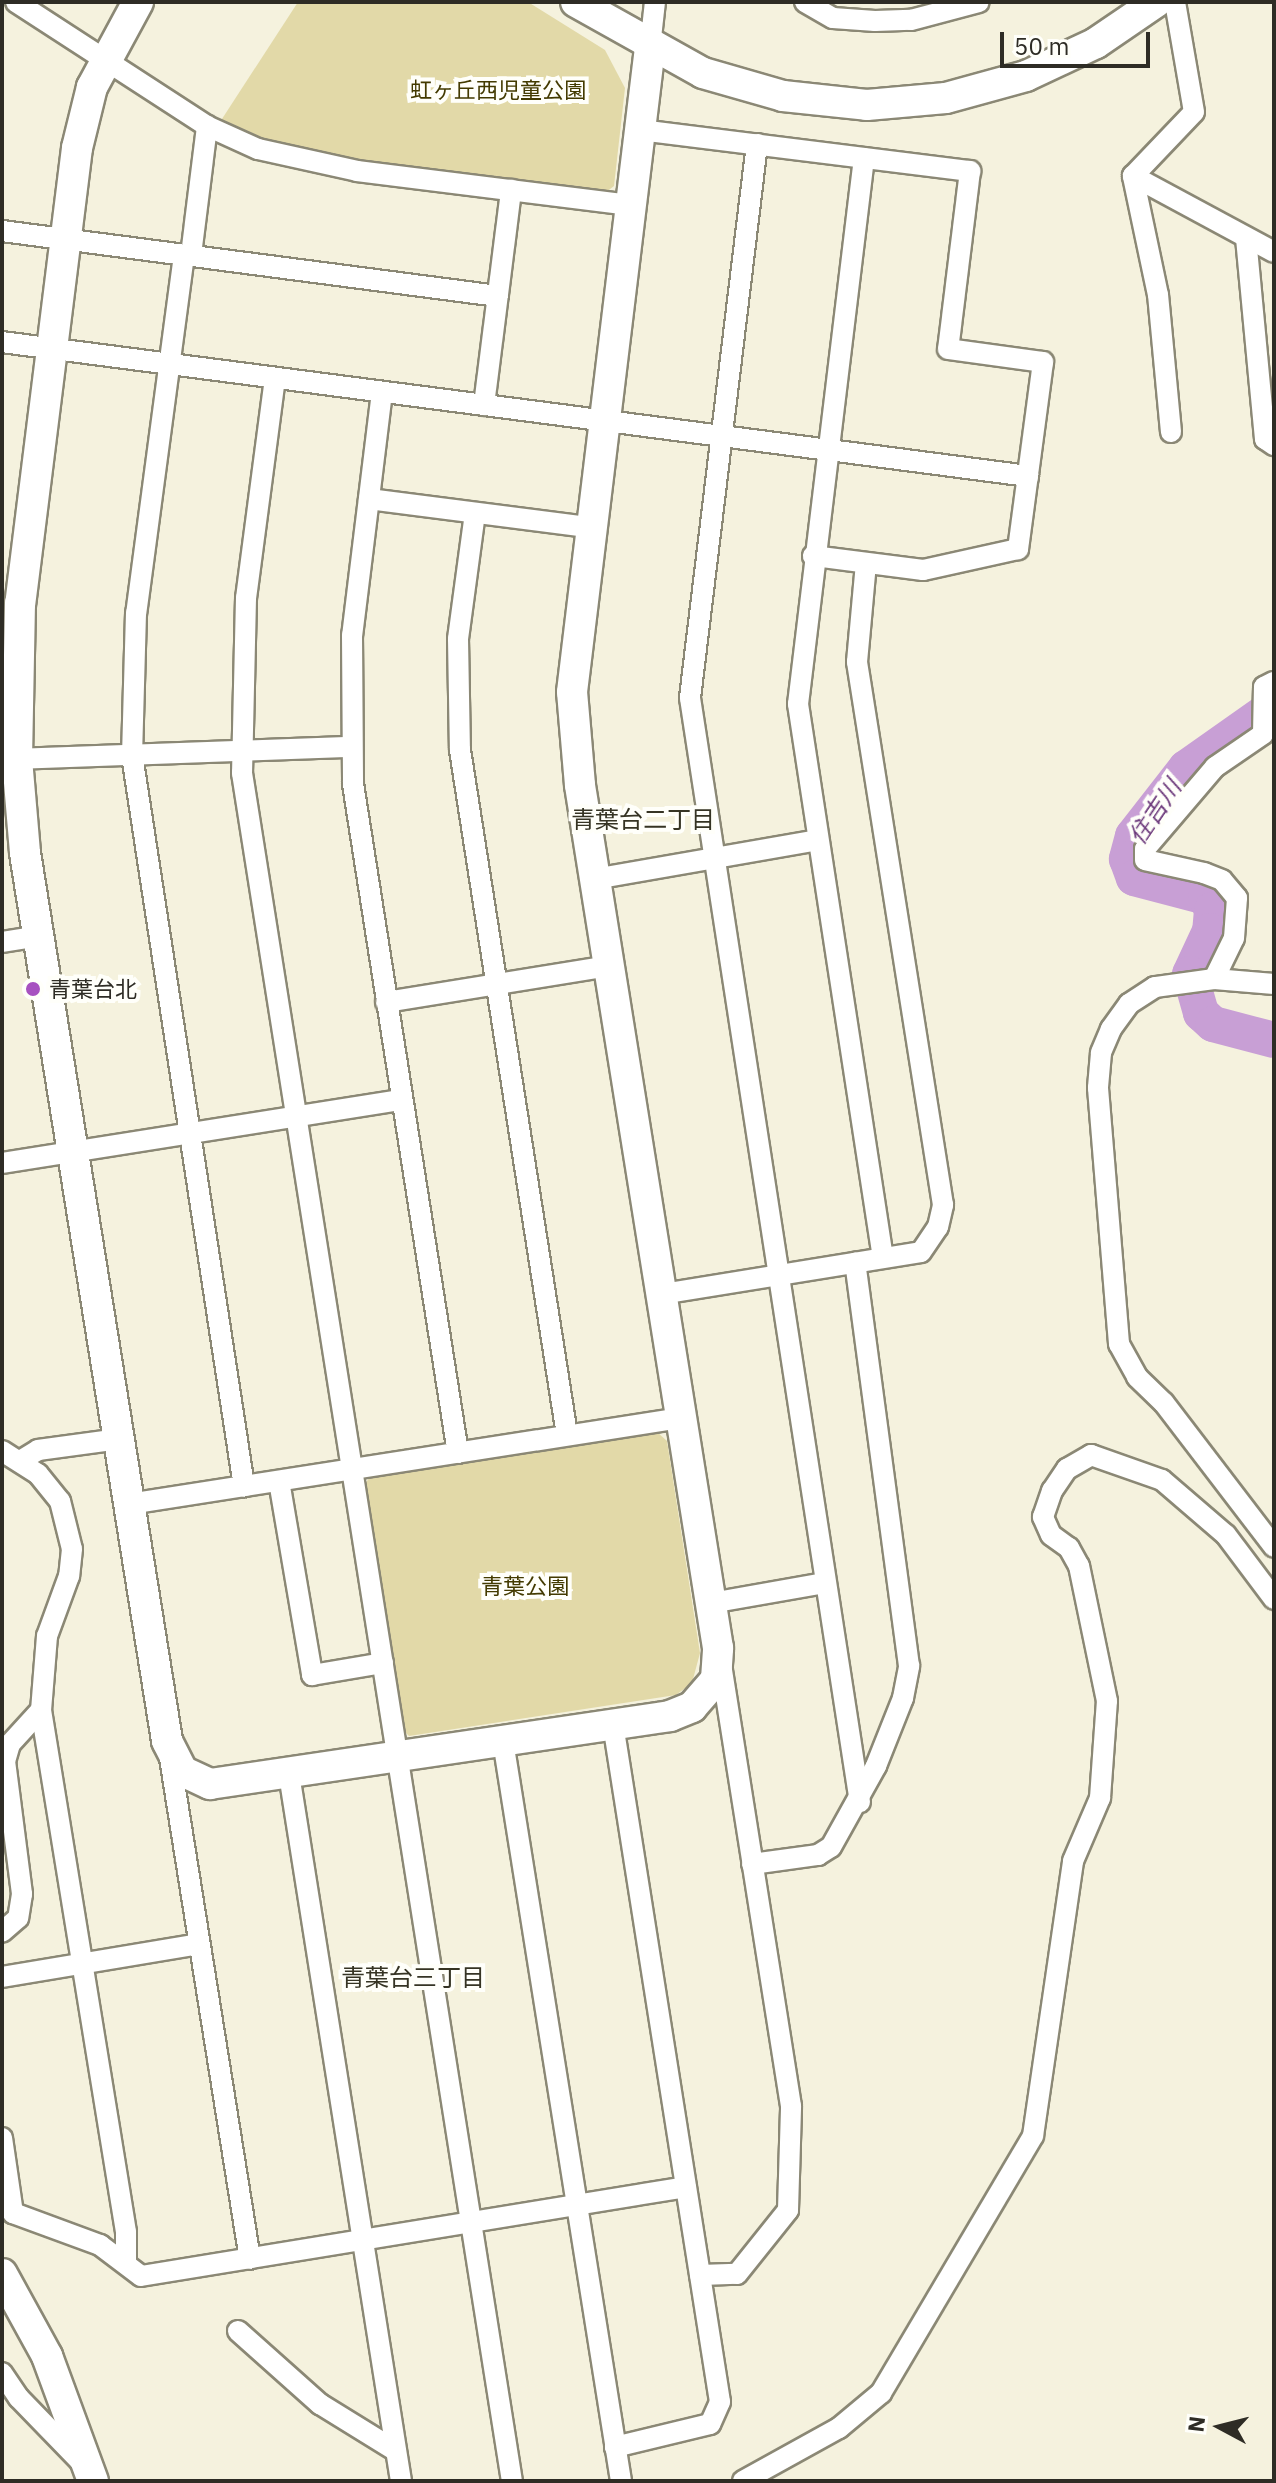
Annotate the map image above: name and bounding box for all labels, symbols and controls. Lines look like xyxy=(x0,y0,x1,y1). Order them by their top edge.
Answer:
scale bar xyxy=(1004,16,1154,66)
text: 50 m xyxy=(1014,30,1069,62)
park label: 虹ヶ丘西児童公園 xyxy=(410,77,586,103)
water label: 住吉川 xyxy=(1123,774,1187,850)
district label: 青葉台二丁目 xyxy=(571,806,715,834)
place label: 青葉台北 xyxy=(49,976,137,1002)
marker: 青葉台北 xyxy=(24,980,42,998)
park label: 青葉公園 xyxy=(481,1573,569,1599)
district label: 青葉台三丁目 xyxy=(341,1964,485,1992)
north arrow xyxy=(1180,2387,1260,2467)
text: N xyxy=(1180,2414,1211,2434)

